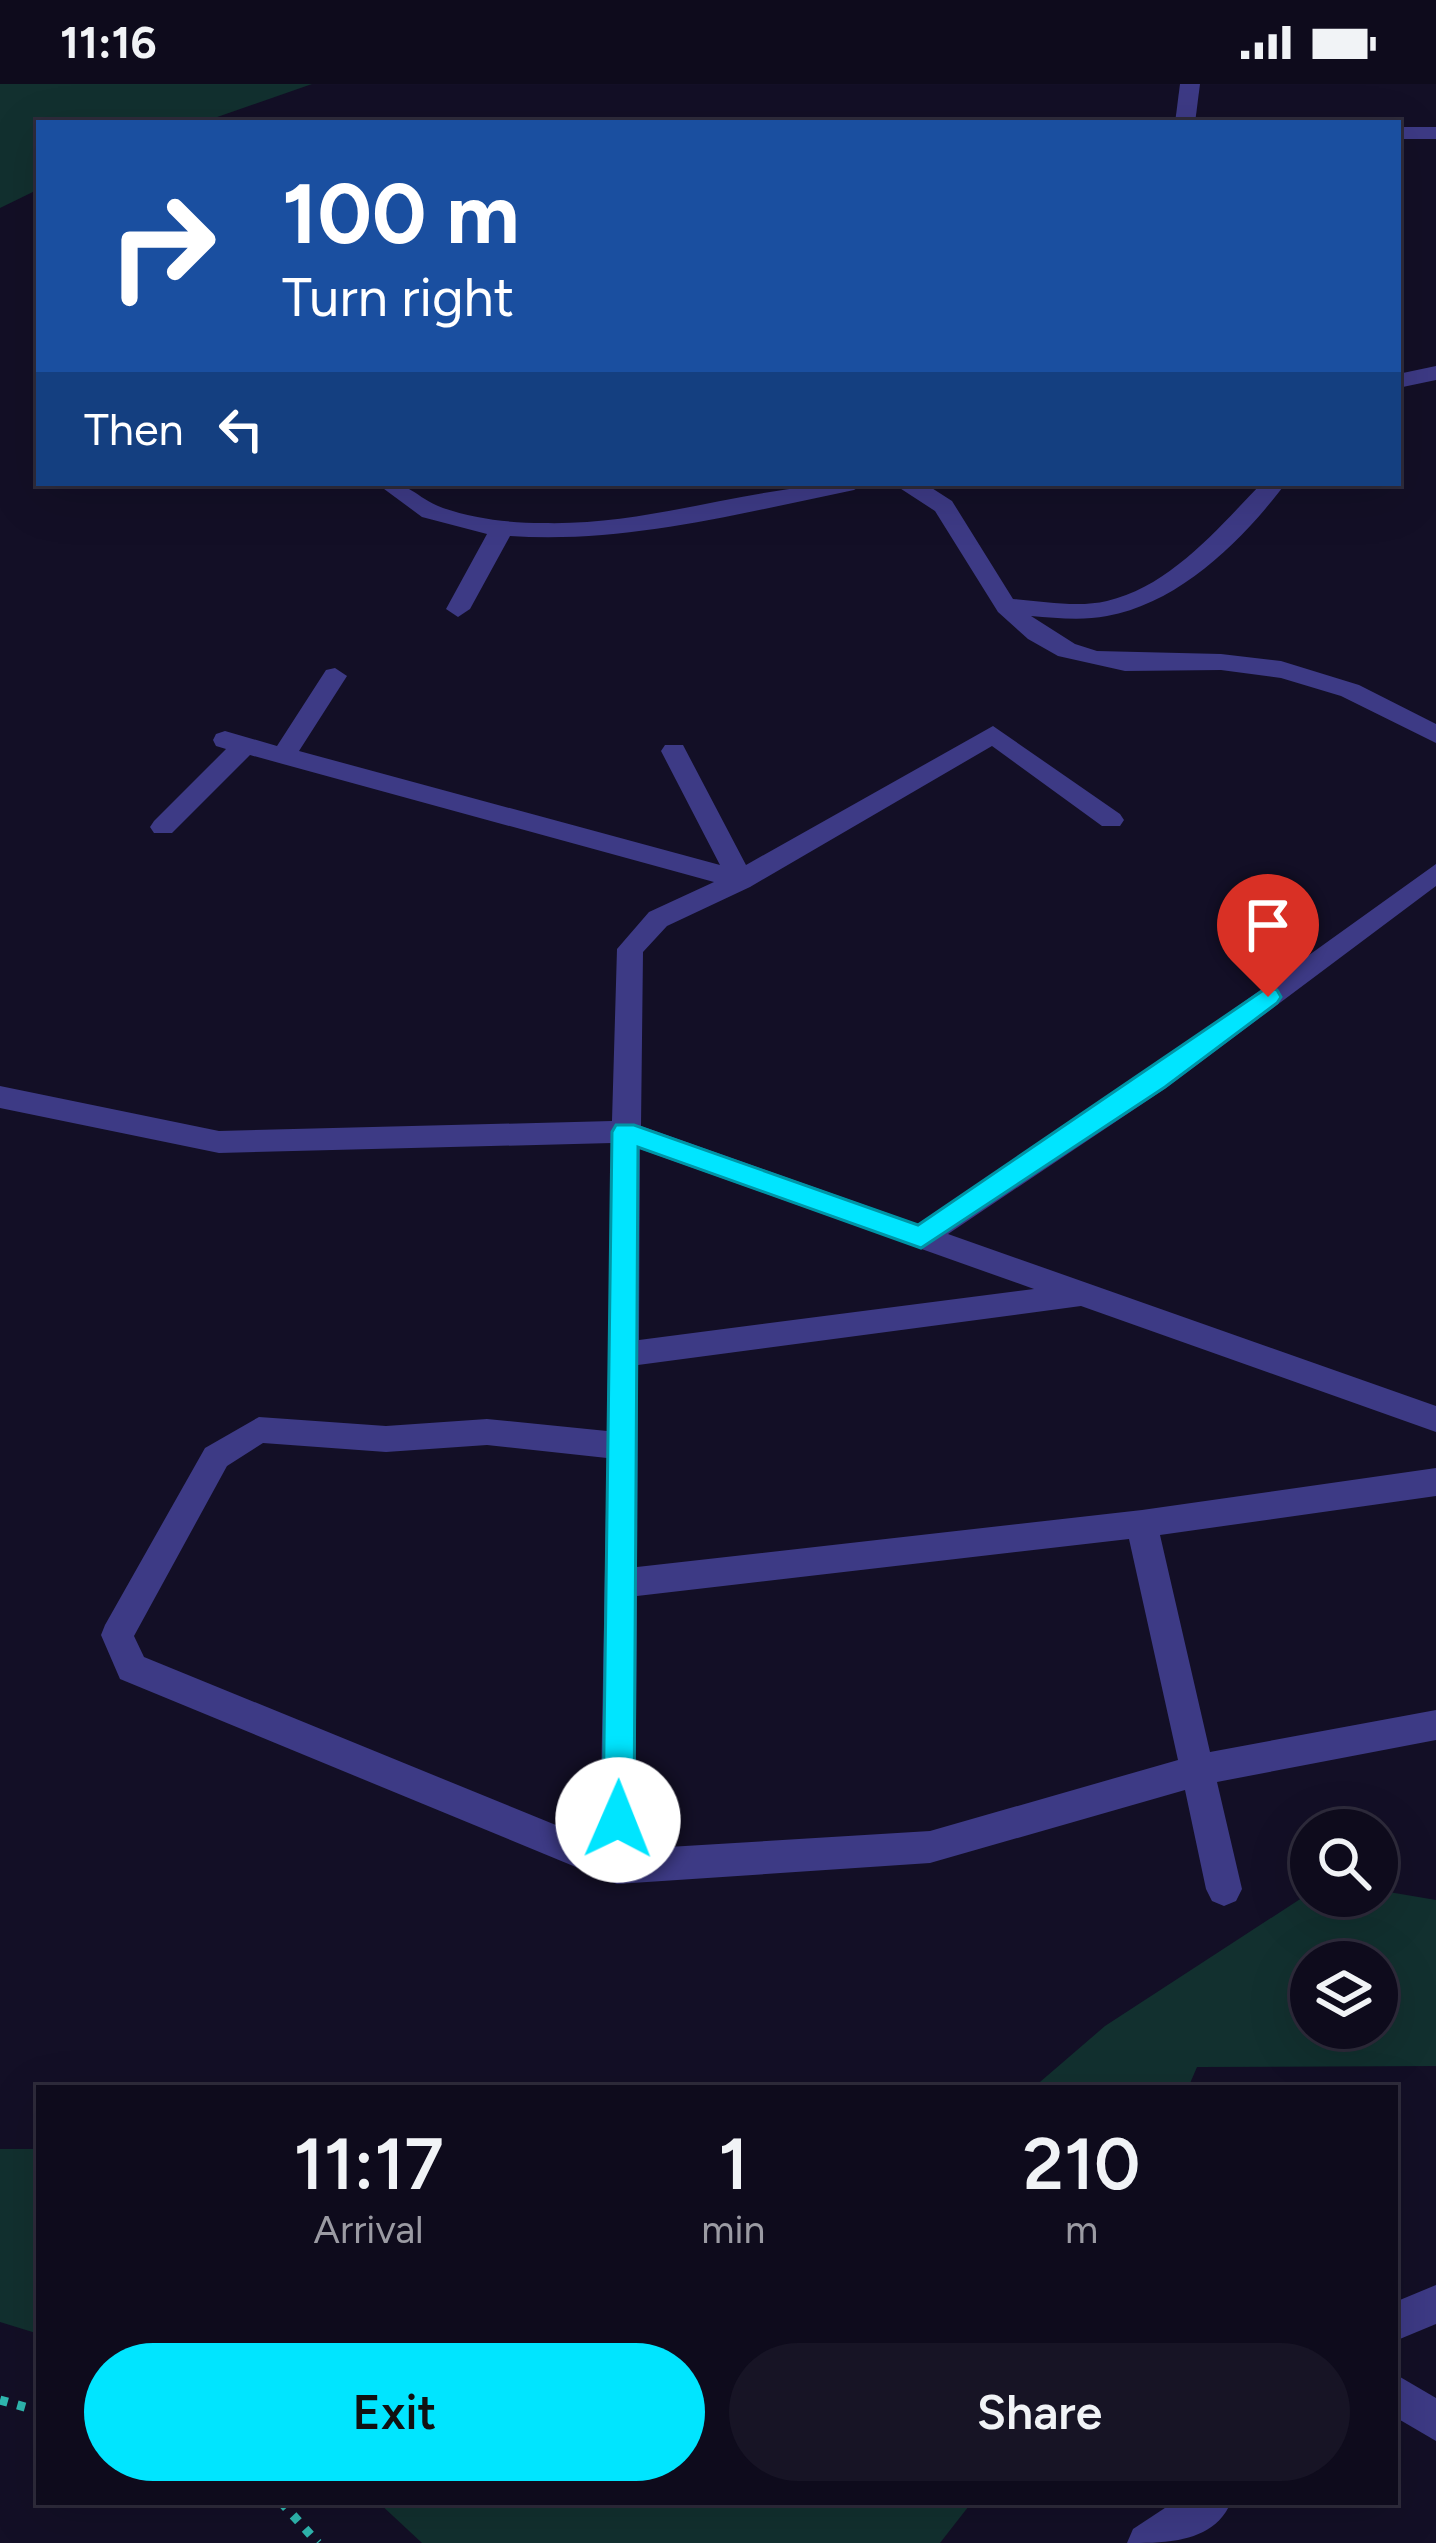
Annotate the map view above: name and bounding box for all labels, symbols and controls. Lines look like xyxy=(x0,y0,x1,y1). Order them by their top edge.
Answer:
text: 11:16 xyxy=(60,15,157,69)
text: 100 m xyxy=(282,163,520,264)
icon: right xyxy=(84,168,240,324)
text: Turn right xyxy=(282,265,514,330)
icon: left xyxy=(208,396,274,462)
text: Then xyxy=(84,402,184,456)
pin xyxy=(1217,874,1319,997)
icon: arrive xyxy=(1235,892,1301,958)
position arrow xyxy=(555,1757,681,1883)
map controls xyxy=(1290,1809,1398,2049)
button: search xyxy=(1290,1809,1398,1917)
button: layers xyxy=(1290,1941,1398,2049)
text: 11:17 xyxy=(294,2121,444,2207)
text: 1 xyxy=(718,2121,748,2207)
text: 210 xyxy=(1023,2121,1141,2207)
text: Arrival xyxy=(314,2206,424,2253)
text: min xyxy=(701,2206,765,2253)
text: m xyxy=(1065,2206,1098,2253)
button: Exit xyxy=(84,2343,705,2481)
button: Share xyxy=(729,2343,1350,2481)

